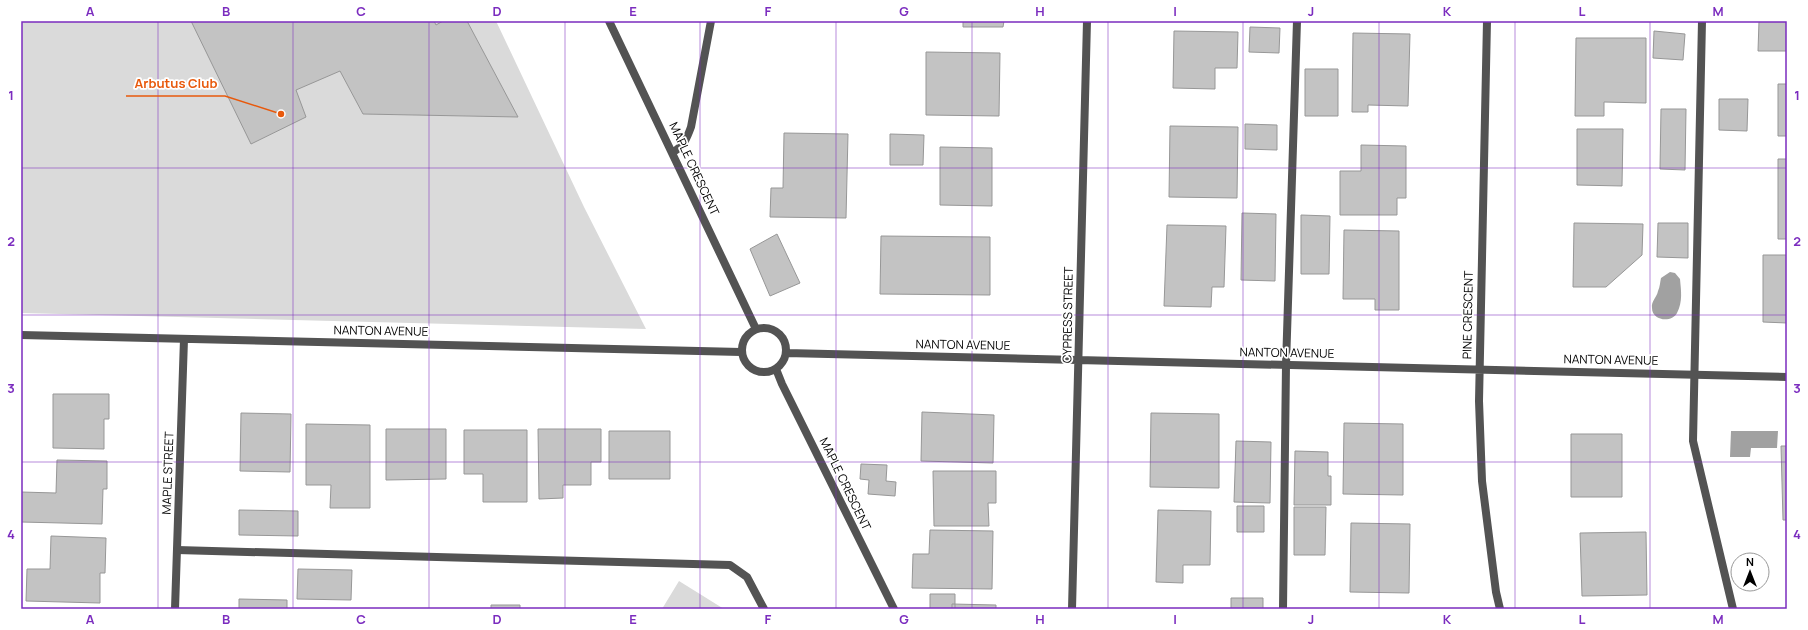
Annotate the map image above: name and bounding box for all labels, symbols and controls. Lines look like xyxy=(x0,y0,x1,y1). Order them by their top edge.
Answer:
text: A xyxy=(86,2,95,20)
text: B xyxy=(222,2,230,20)
text: C xyxy=(356,2,366,20)
text: D xyxy=(492,2,502,20)
text: E xyxy=(629,2,637,20)
text: F xyxy=(765,2,772,20)
text: G xyxy=(899,2,909,20)
text: H xyxy=(1035,2,1045,20)
text: I xyxy=(1173,2,1177,20)
text: J xyxy=(1308,2,1314,20)
text: K xyxy=(1443,2,1452,20)
text: L xyxy=(1579,2,1586,20)
text: M xyxy=(1712,2,1724,20)
callout: Arbutus Club xyxy=(126,71,225,96)
text: Arbutus Club xyxy=(135,74,217,92)
text: 1 xyxy=(8,86,14,104)
text: 1 xyxy=(1794,86,1800,104)
street label: MAPLE CRESCENT xyxy=(665,119,724,219)
text: 2 xyxy=(7,232,15,250)
text: 2 xyxy=(1793,232,1801,250)
street label: CYPRESS STREET xyxy=(1058,266,1077,363)
street label: PINE CRESCENT xyxy=(1458,270,1477,359)
street label: NANTON AVENUE xyxy=(333,321,429,340)
street label: NANTON AVENUE xyxy=(915,335,1011,354)
street label: NANTON AVENUE xyxy=(1239,343,1335,362)
street label: NANTON AVENUE xyxy=(1563,350,1659,369)
text: 3 xyxy=(7,379,15,397)
text: 3 xyxy=(1793,379,1801,397)
street label: MAPLE STREET xyxy=(158,430,177,515)
street label: MAPLE CRESCENT xyxy=(816,435,876,534)
text: 4 xyxy=(7,525,15,543)
text: 4 xyxy=(1793,525,1801,543)
north arrow xyxy=(1730,552,1770,592)
text: N xyxy=(1746,554,1754,569)
text: A xyxy=(86,610,95,628)
text: B xyxy=(222,610,230,628)
text: C xyxy=(356,610,366,628)
text: D xyxy=(492,610,502,628)
text: E xyxy=(629,610,637,628)
text: F xyxy=(765,610,772,628)
text: G xyxy=(899,610,909,628)
text: H xyxy=(1035,610,1045,628)
text: I xyxy=(1173,610,1177,628)
text: J xyxy=(1308,610,1314,628)
text: K xyxy=(1443,610,1452,628)
text: L xyxy=(1579,610,1586,628)
text: M xyxy=(1712,610,1724,628)

